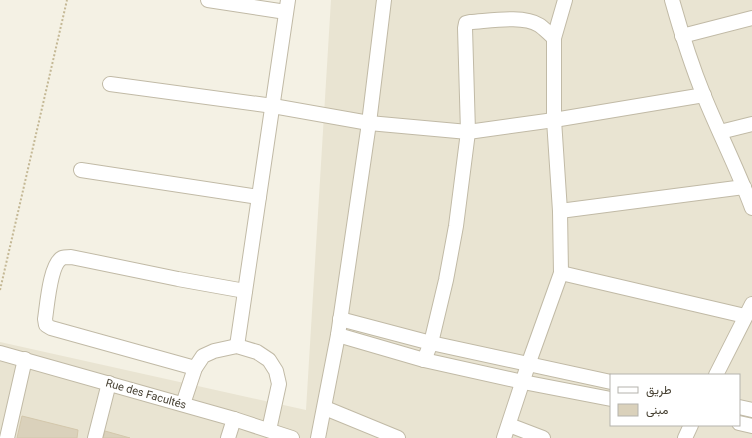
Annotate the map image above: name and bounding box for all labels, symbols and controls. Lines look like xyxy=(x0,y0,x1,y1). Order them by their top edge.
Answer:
legend xyxy=(610,374,740,426)
street label: Rue des Facultés xyxy=(104,376,188,412)
text: طريق xyxy=(646,383,672,398)
text: مبنى xyxy=(646,403,668,418)

